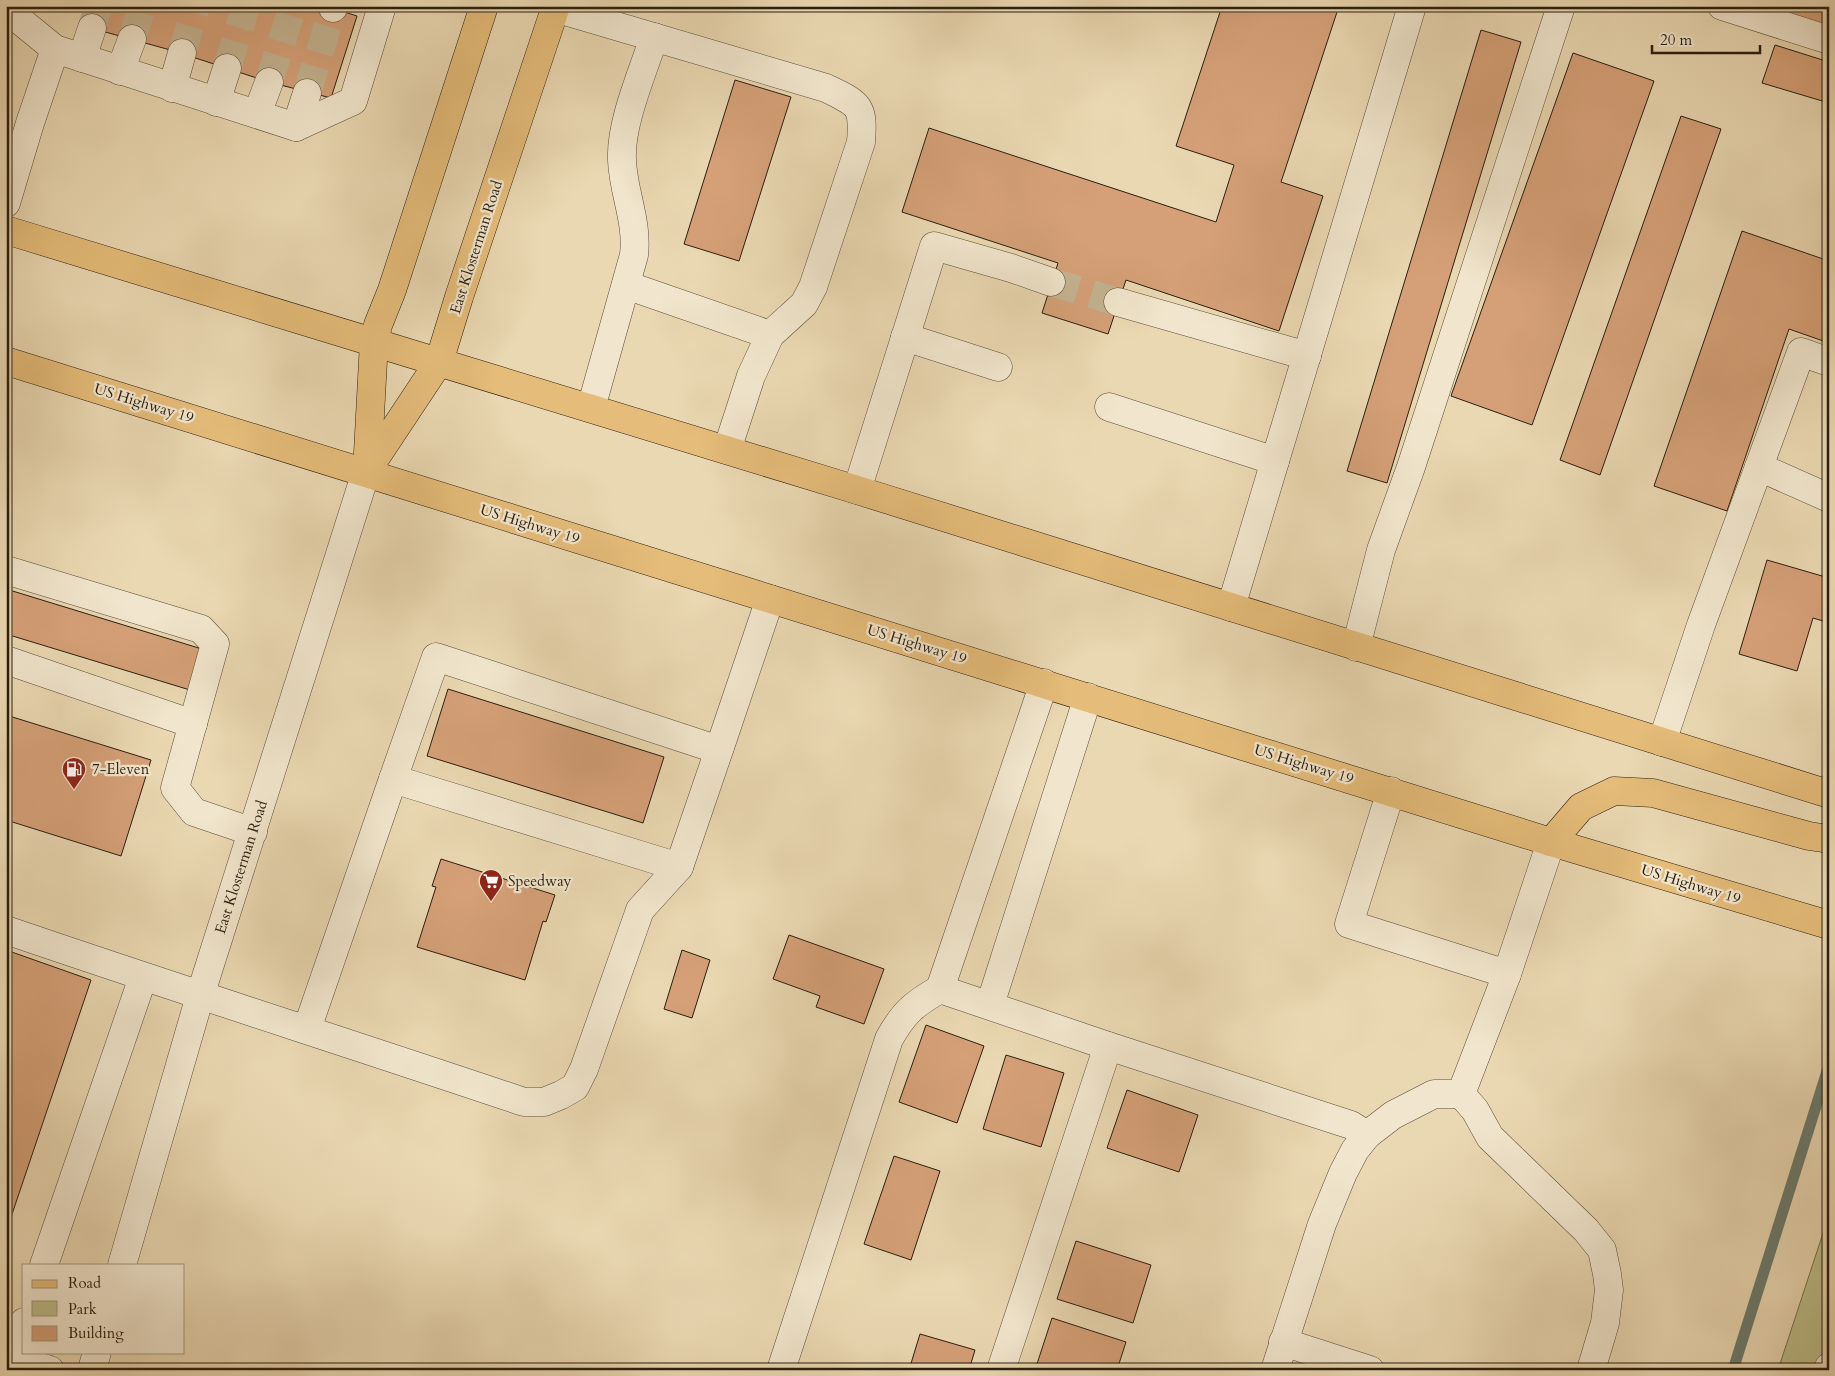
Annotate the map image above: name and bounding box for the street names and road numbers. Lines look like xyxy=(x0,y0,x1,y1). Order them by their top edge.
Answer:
street label: East Klosterman Road xyxy=(445,178,507,316)
street label: US Highway 19 xyxy=(92,378,196,428)
street label: US Highway 19 xyxy=(478,499,582,549)
street label: US Highway 19 xyxy=(865,619,969,669)
street label: US Highway 19 xyxy=(1252,739,1356,789)
street label: East Klosterman Road xyxy=(210,798,272,936)
street label: US Highway 19 xyxy=(1639,859,1743,909)

